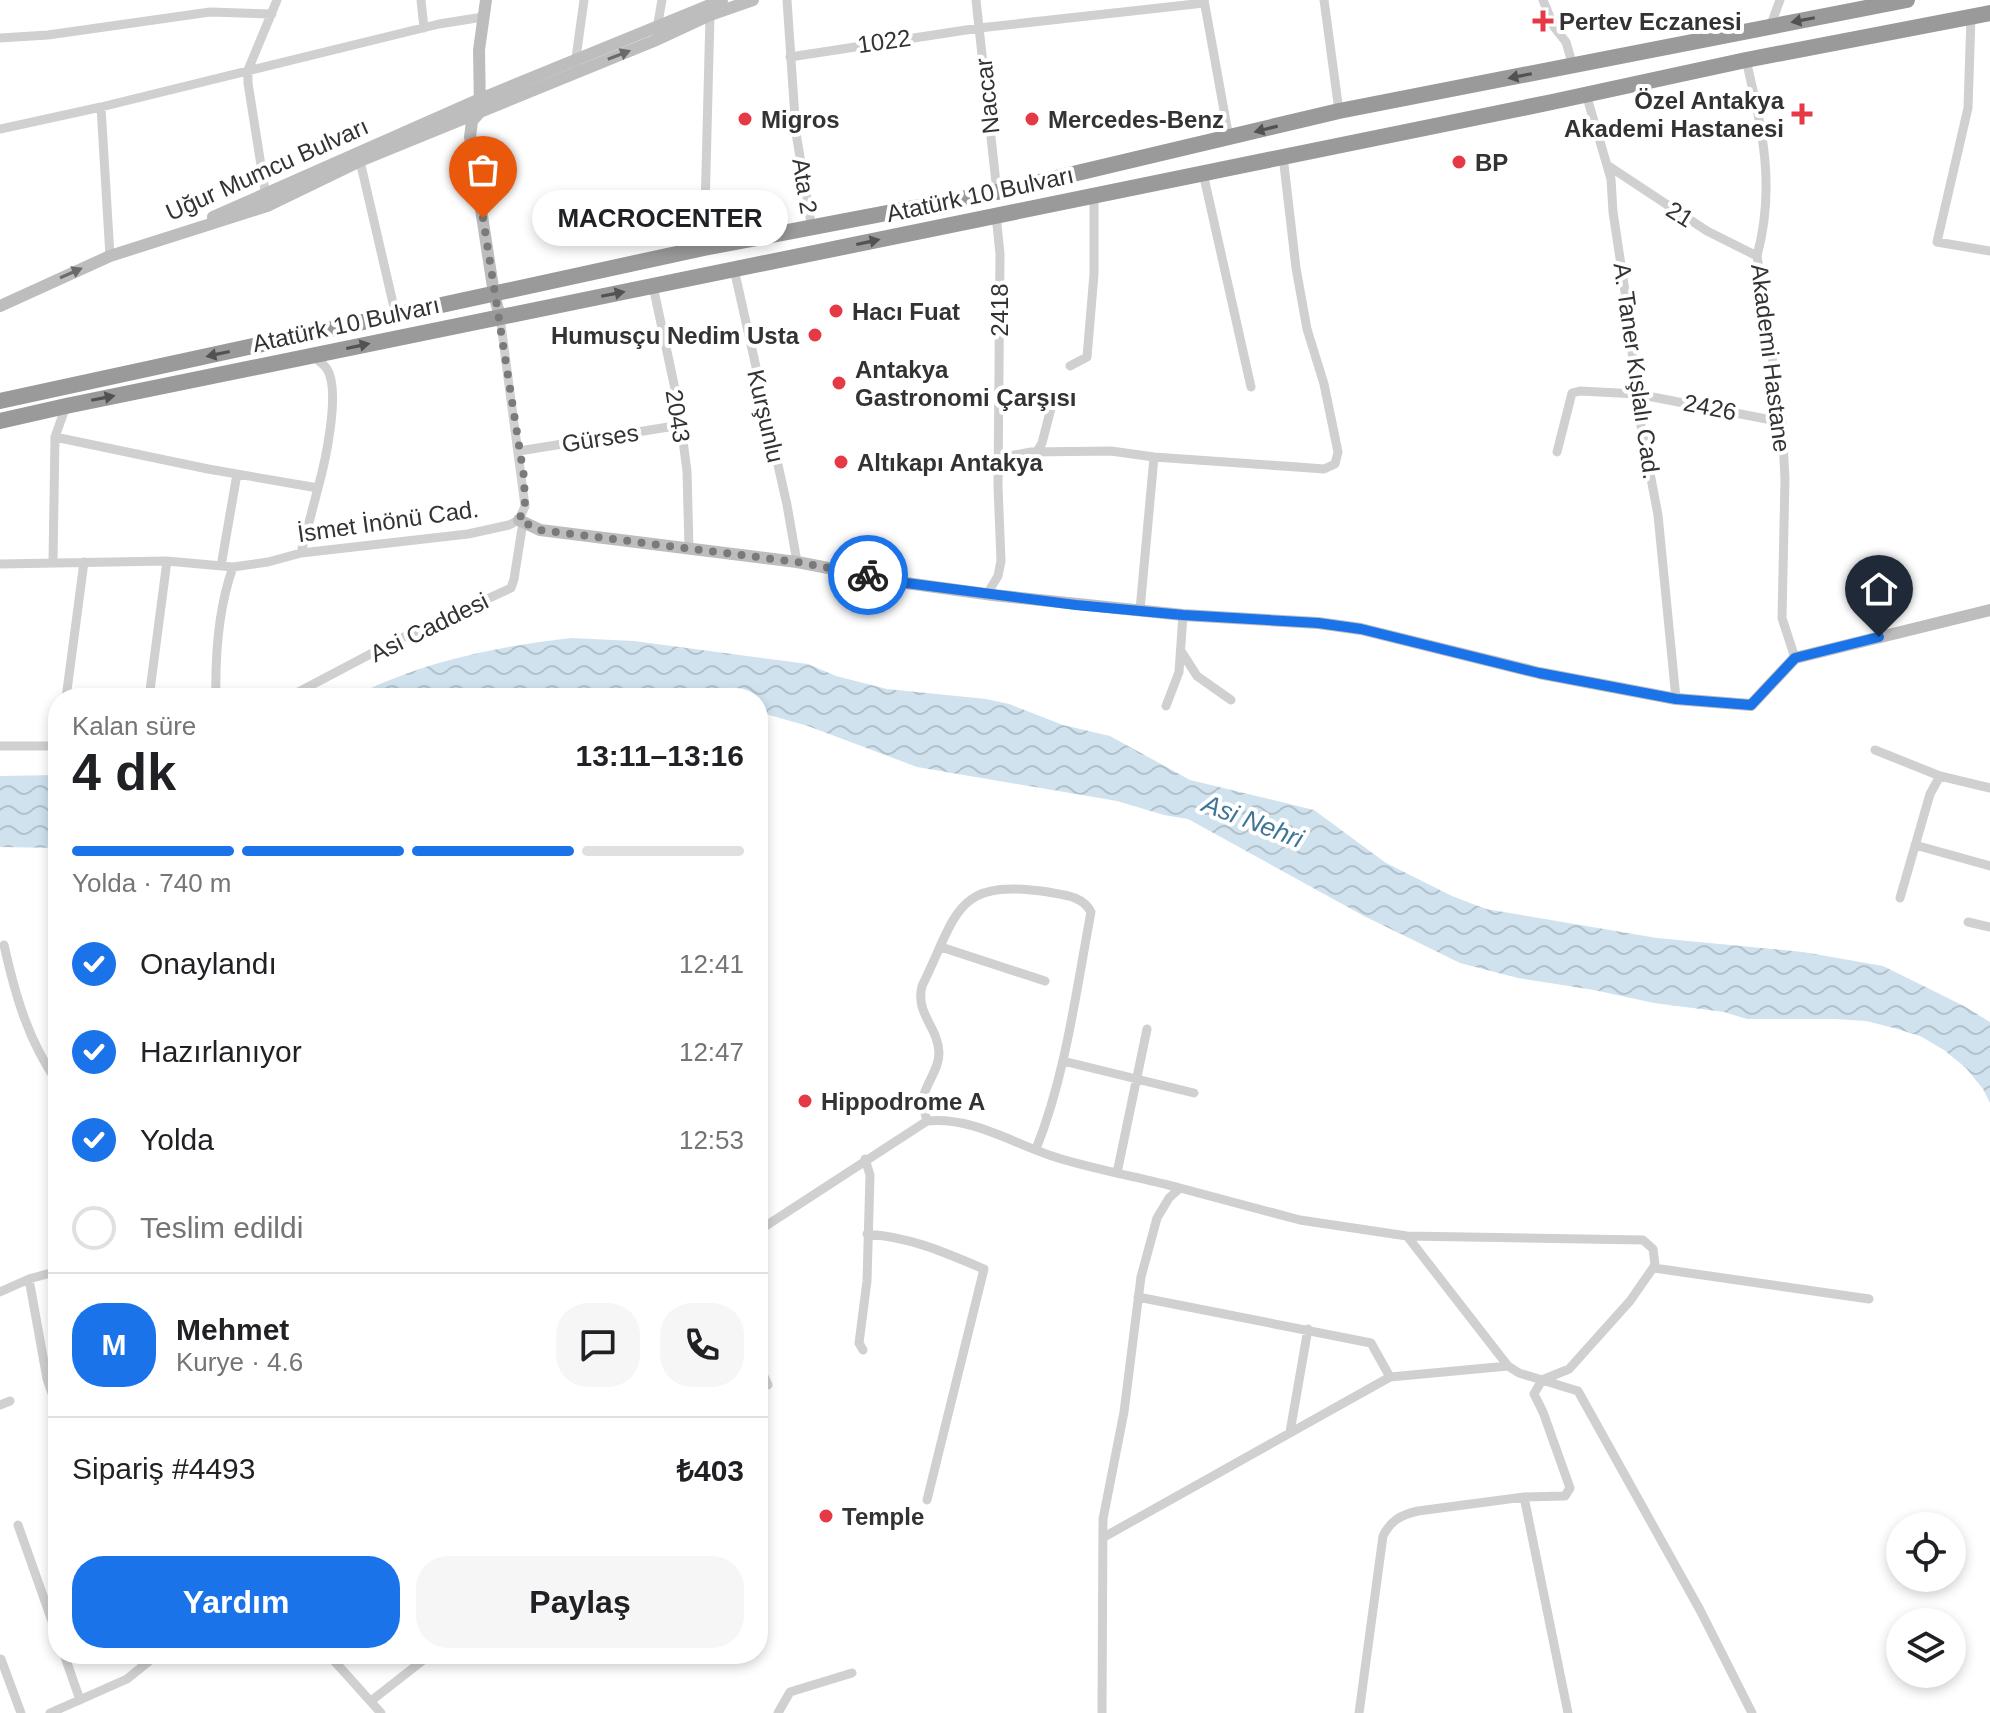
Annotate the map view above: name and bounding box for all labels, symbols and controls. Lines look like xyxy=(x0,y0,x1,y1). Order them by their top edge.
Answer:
place label: Pertev Eczanesi xyxy=(1559,8,1742,35)
marker: Pertev Eczanesi xyxy=(1534,12,1552,30)
one-way arrow xyxy=(1790,15,1815,27)
street label: 1022 xyxy=(856,24,912,58)
one-way arrow xyxy=(607,48,631,61)
street label: Naccar xyxy=(970,57,1004,135)
one-way arrow xyxy=(1508,71,1533,83)
place label: Özel Antakya Akademi Hastanesi xyxy=(1564,87,1785,142)
marker: Özel Antakya Akademi Hastanesi xyxy=(1791,103,1813,125)
place label: Migros xyxy=(761,106,840,133)
place label: Mercedes-Benz xyxy=(1048,106,1224,133)
marker: Migros xyxy=(736,110,754,128)
marker: Mercedes-Benz xyxy=(1023,110,1041,128)
street label: Uğur Mumcu Bulvarı xyxy=(162,112,372,226)
one-way arrow xyxy=(1253,123,1278,136)
pin xyxy=(449,136,517,218)
icon: bag xyxy=(461,148,505,192)
place label: BP xyxy=(1475,149,1508,176)
marker: BP xyxy=(1450,153,1468,171)
street label: Ata 2 xyxy=(787,156,823,216)
street label: Atatürk 10 Bulvarı xyxy=(884,161,1076,227)
callout: MACROCENTER xyxy=(531,190,787,246)
street label: 21 xyxy=(1662,195,1698,233)
text: MACROCENTER xyxy=(557,203,763,233)
one-way arrow xyxy=(855,235,880,248)
street label: A. Taner Kışlalı Cad. xyxy=(1608,261,1666,481)
street label: Akademi Hastane xyxy=(1746,262,1796,454)
one-way arrow xyxy=(59,267,83,280)
street label: 2418 xyxy=(986,283,1013,337)
one-way arrow xyxy=(601,287,626,300)
street label: Atatürk 10 Bulvarı xyxy=(250,291,442,357)
place label: Hacı Fuat xyxy=(852,298,960,325)
marker: Hacı Fuat xyxy=(827,302,845,320)
place label: Humusçu Nedim Usta xyxy=(551,322,800,349)
marker: Humusçu Nedim Usta xyxy=(806,326,824,344)
one-way arrow xyxy=(346,340,371,352)
one-way arrow xyxy=(205,348,230,361)
place label: Antakya Gastronomi Çarşısı xyxy=(855,356,1076,411)
street label: Kurşunlu xyxy=(742,367,790,465)
marker: Antakya Gastronomi Çarşısı xyxy=(830,374,848,392)
street label: 2043 xyxy=(660,388,696,444)
street label: 2426 xyxy=(1681,389,1739,425)
one-way arrow xyxy=(91,391,116,404)
street label: Gürses xyxy=(560,419,640,457)
place label: Altıkapı Antakya xyxy=(857,449,1043,476)
marker: Altıkapı Antakya xyxy=(832,453,850,471)
street label: İsmet İnönü Cad. xyxy=(296,495,480,547)
courier xyxy=(828,535,908,615)
icon: bike xyxy=(846,553,890,597)
pin xyxy=(1845,555,1913,637)
icon: home xyxy=(1857,567,1901,611)
street label: Asi Caddesi xyxy=(366,587,492,667)
text: Kalan süre xyxy=(72,711,196,741)
text: 13:11–13:16 xyxy=(576,739,744,772)
text: 4 dk xyxy=(72,743,176,801)
water label: Asi Nehri xyxy=(1197,787,1309,854)
text: Yolda · 740 m xyxy=(72,868,231,898)
icon: check xyxy=(72,942,116,986)
text: Onaylandı xyxy=(140,947,277,980)
text: 12:41 xyxy=(679,949,744,979)
icon: check xyxy=(72,1030,116,1074)
text: Hazırlanıyor xyxy=(140,1035,302,1068)
text: 12:47 xyxy=(679,1037,744,1067)
place label: Hippodrome A xyxy=(821,1088,985,1115)
marker: Hippodrome A xyxy=(796,1092,814,1110)
icon: check xyxy=(72,1118,116,1162)
text: Yolda xyxy=(140,1123,214,1156)
text: 12:53 xyxy=(679,1125,744,1155)
text: Teslim edildi xyxy=(140,1211,303,1244)
button: chat xyxy=(556,1303,640,1387)
button: phone xyxy=(660,1303,744,1387)
text: Mehmet xyxy=(176,1313,289,1346)
text: M xyxy=(102,1328,127,1361)
text: Kurye · 4.6 xyxy=(176,1347,303,1377)
text: Sipariş #4493 xyxy=(72,1452,255,1485)
text: ₺403 xyxy=(677,1454,744,1487)
place label: Temple xyxy=(842,1503,924,1530)
marker: Temple xyxy=(817,1507,835,1525)
map controls xyxy=(1886,1512,1966,1688)
button: locate xyxy=(1886,1512,1966,1592)
button: Yardım xyxy=(72,1556,400,1648)
button: Paylaş xyxy=(416,1556,744,1648)
button: layers xyxy=(1886,1608,1966,1688)

